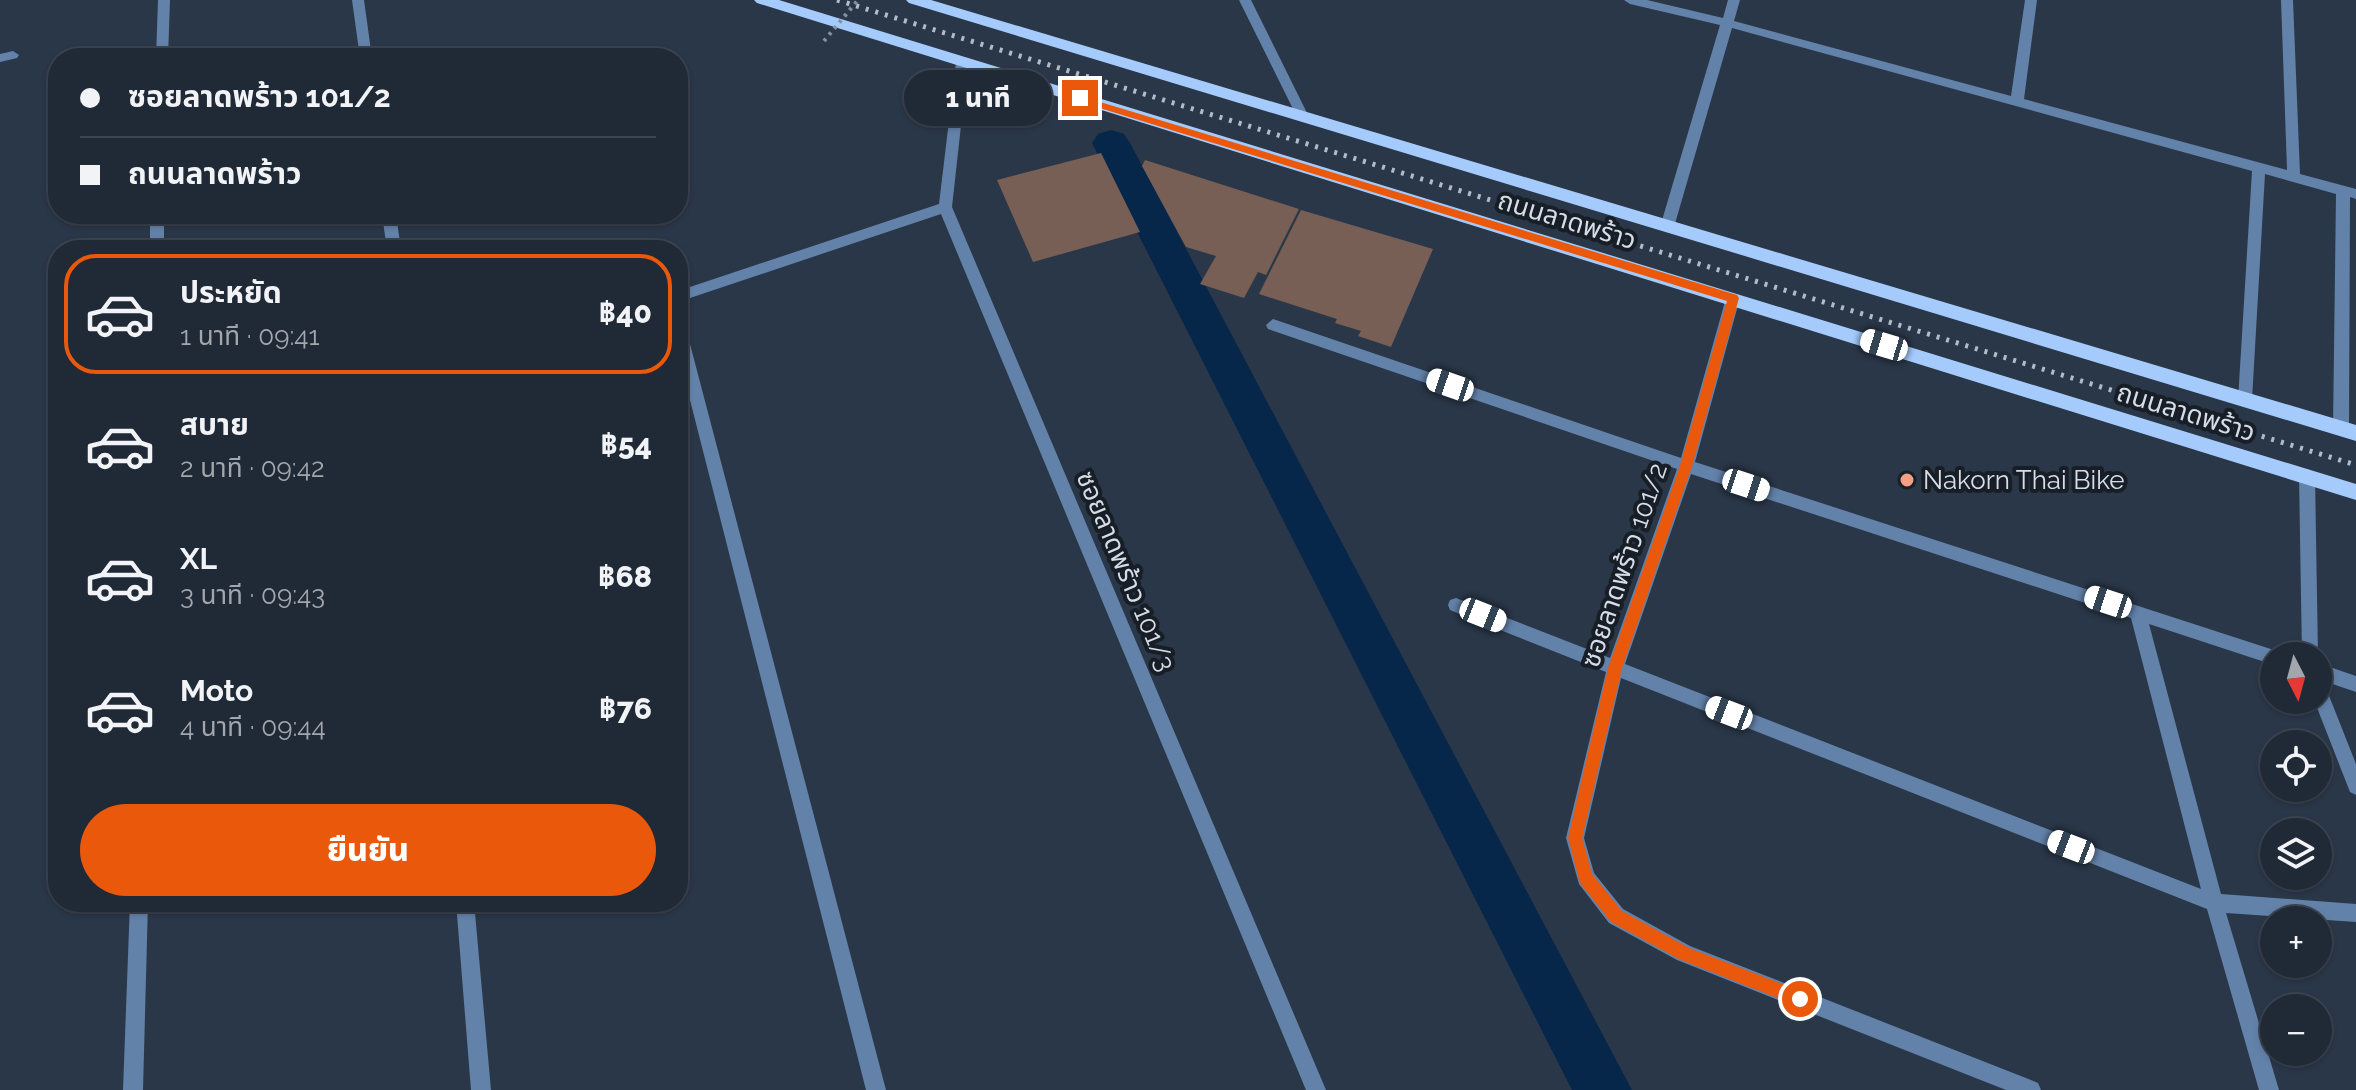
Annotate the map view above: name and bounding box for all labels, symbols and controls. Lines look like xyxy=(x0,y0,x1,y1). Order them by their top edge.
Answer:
callout: 1 นาที xyxy=(904,70,1052,126)
text: ซอยลาดพร้าว 101/2 xyxy=(128,79,391,114)
route end xyxy=(1062,80,1098,116)
text: 1 นาที xyxy=(945,83,1011,113)
text: ถนนลาดพร้าว xyxy=(128,156,301,191)
street label: ถนนลาดพร้าว xyxy=(1494,185,1640,255)
text: ประหยัด xyxy=(180,275,282,310)
icon: car xyxy=(84,278,156,350)
text: ฿40 xyxy=(599,295,652,330)
text: 1 นาที · 09:41 xyxy=(180,321,320,351)
car xyxy=(1858,327,1910,363)
car xyxy=(1423,366,1477,404)
street label: ถนนลาดพร้าว xyxy=(2113,377,2259,447)
text: สบาย xyxy=(180,407,249,442)
icon: car xyxy=(84,410,156,482)
text: ฿54 xyxy=(600,427,652,462)
text: 2 นาที · 09:42 xyxy=(180,453,324,483)
street label: ซอยลาดพร้าว 101/2 xyxy=(1575,459,1673,671)
place label: Nakorn Thai Bike xyxy=(1923,465,2125,495)
car xyxy=(1719,466,1773,504)
street label: ซอยลาดพร้าว 101/3 xyxy=(1070,467,1182,675)
marker: Nakorn Thai Bike xyxy=(1898,471,1916,489)
text: XL xyxy=(180,541,217,576)
icon: car xyxy=(84,542,156,614)
text: ฿68 xyxy=(598,559,652,594)
text: 3 นาที · 09:43 xyxy=(180,580,325,610)
car xyxy=(2081,583,2135,621)
car xyxy=(1456,595,1510,635)
north arrow xyxy=(2260,642,2332,714)
map controls xyxy=(2260,642,2332,1066)
text: Moto xyxy=(180,673,253,708)
icon: car xyxy=(84,674,156,746)
text: ฿76 xyxy=(599,691,652,726)
car xyxy=(1702,693,1756,733)
text: 4 นาที · 09:44 xyxy=(180,712,326,742)
button: locate xyxy=(2260,730,2332,802)
button: ยืนยัน xyxy=(80,804,656,896)
button: layers xyxy=(2260,818,2332,890)
car xyxy=(2044,827,2098,867)
button: + xyxy=(2260,906,2332,978)
route start xyxy=(1782,981,1818,1017)
button: − xyxy=(2260,994,2332,1066)

